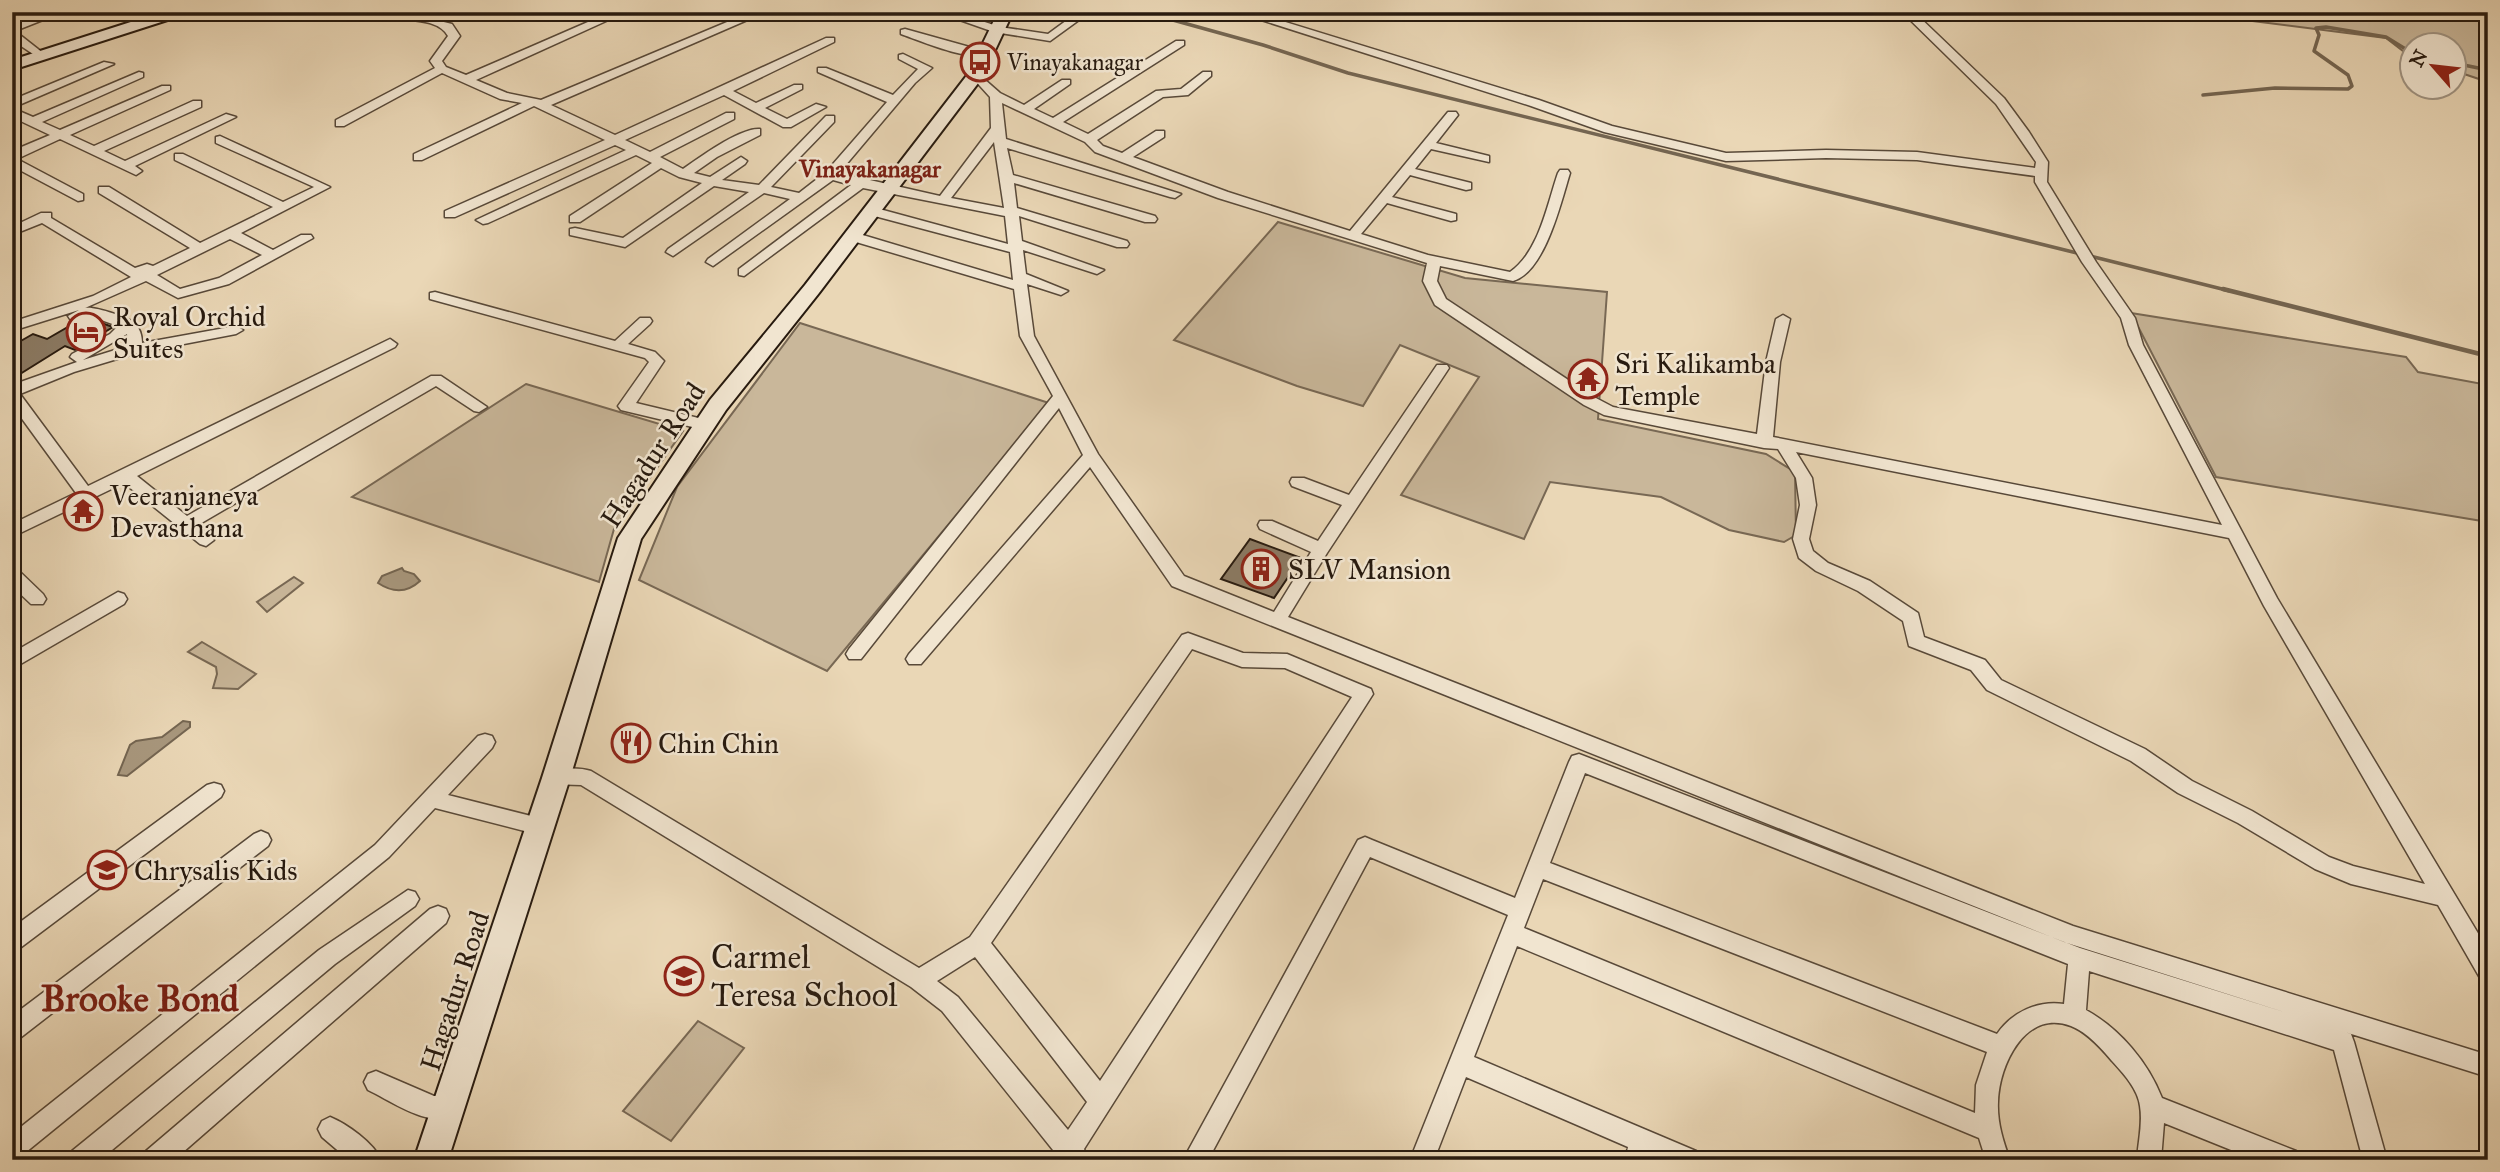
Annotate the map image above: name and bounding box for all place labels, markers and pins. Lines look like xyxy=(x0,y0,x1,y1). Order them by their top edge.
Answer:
bus stop icon: Vinayakanagar xyxy=(959,41,1001,83)
place label: Vinayakanagar xyxy=(1006,48,1144,77)
place label: Royal Orchid Suites xyxy=(113,299,266,366)
hotel icon: Royal Orchid Suites xyxy=(65,311,107,353)
place label: Sri Kalikamba Temple xyxy=(1615,346,1776,413)
temple icon: Sri Kalikamba Temple xyxy=(1567,358,1609,400)
place label: Veeranjaneya Devasthana xyxy=(109,478,259,545)
temple icon: Veeranjaneya Devasthana xyxy=(62,490,104,532)
building icon: SLV Mansion xyxy=(1240,548,1282,590)
place label: SLV Mansion xyxy=(1288,552,1451,587)
restaurant icon: Chin Chin xyxy=(610,722,652,764)
place label: Chin Chin xyxy=(658,726,779,761)
school or university icon: Chrysalis Kids xyxy=(86,849,128,891)
place label: Chrysalis Kids xyxy=(134,853,298,888)
place label: Carmel Teresa School xyxy=(711,937,897,1015)
school or university icon: Carmel Teresa School xyxy=(663,955,705,997)

